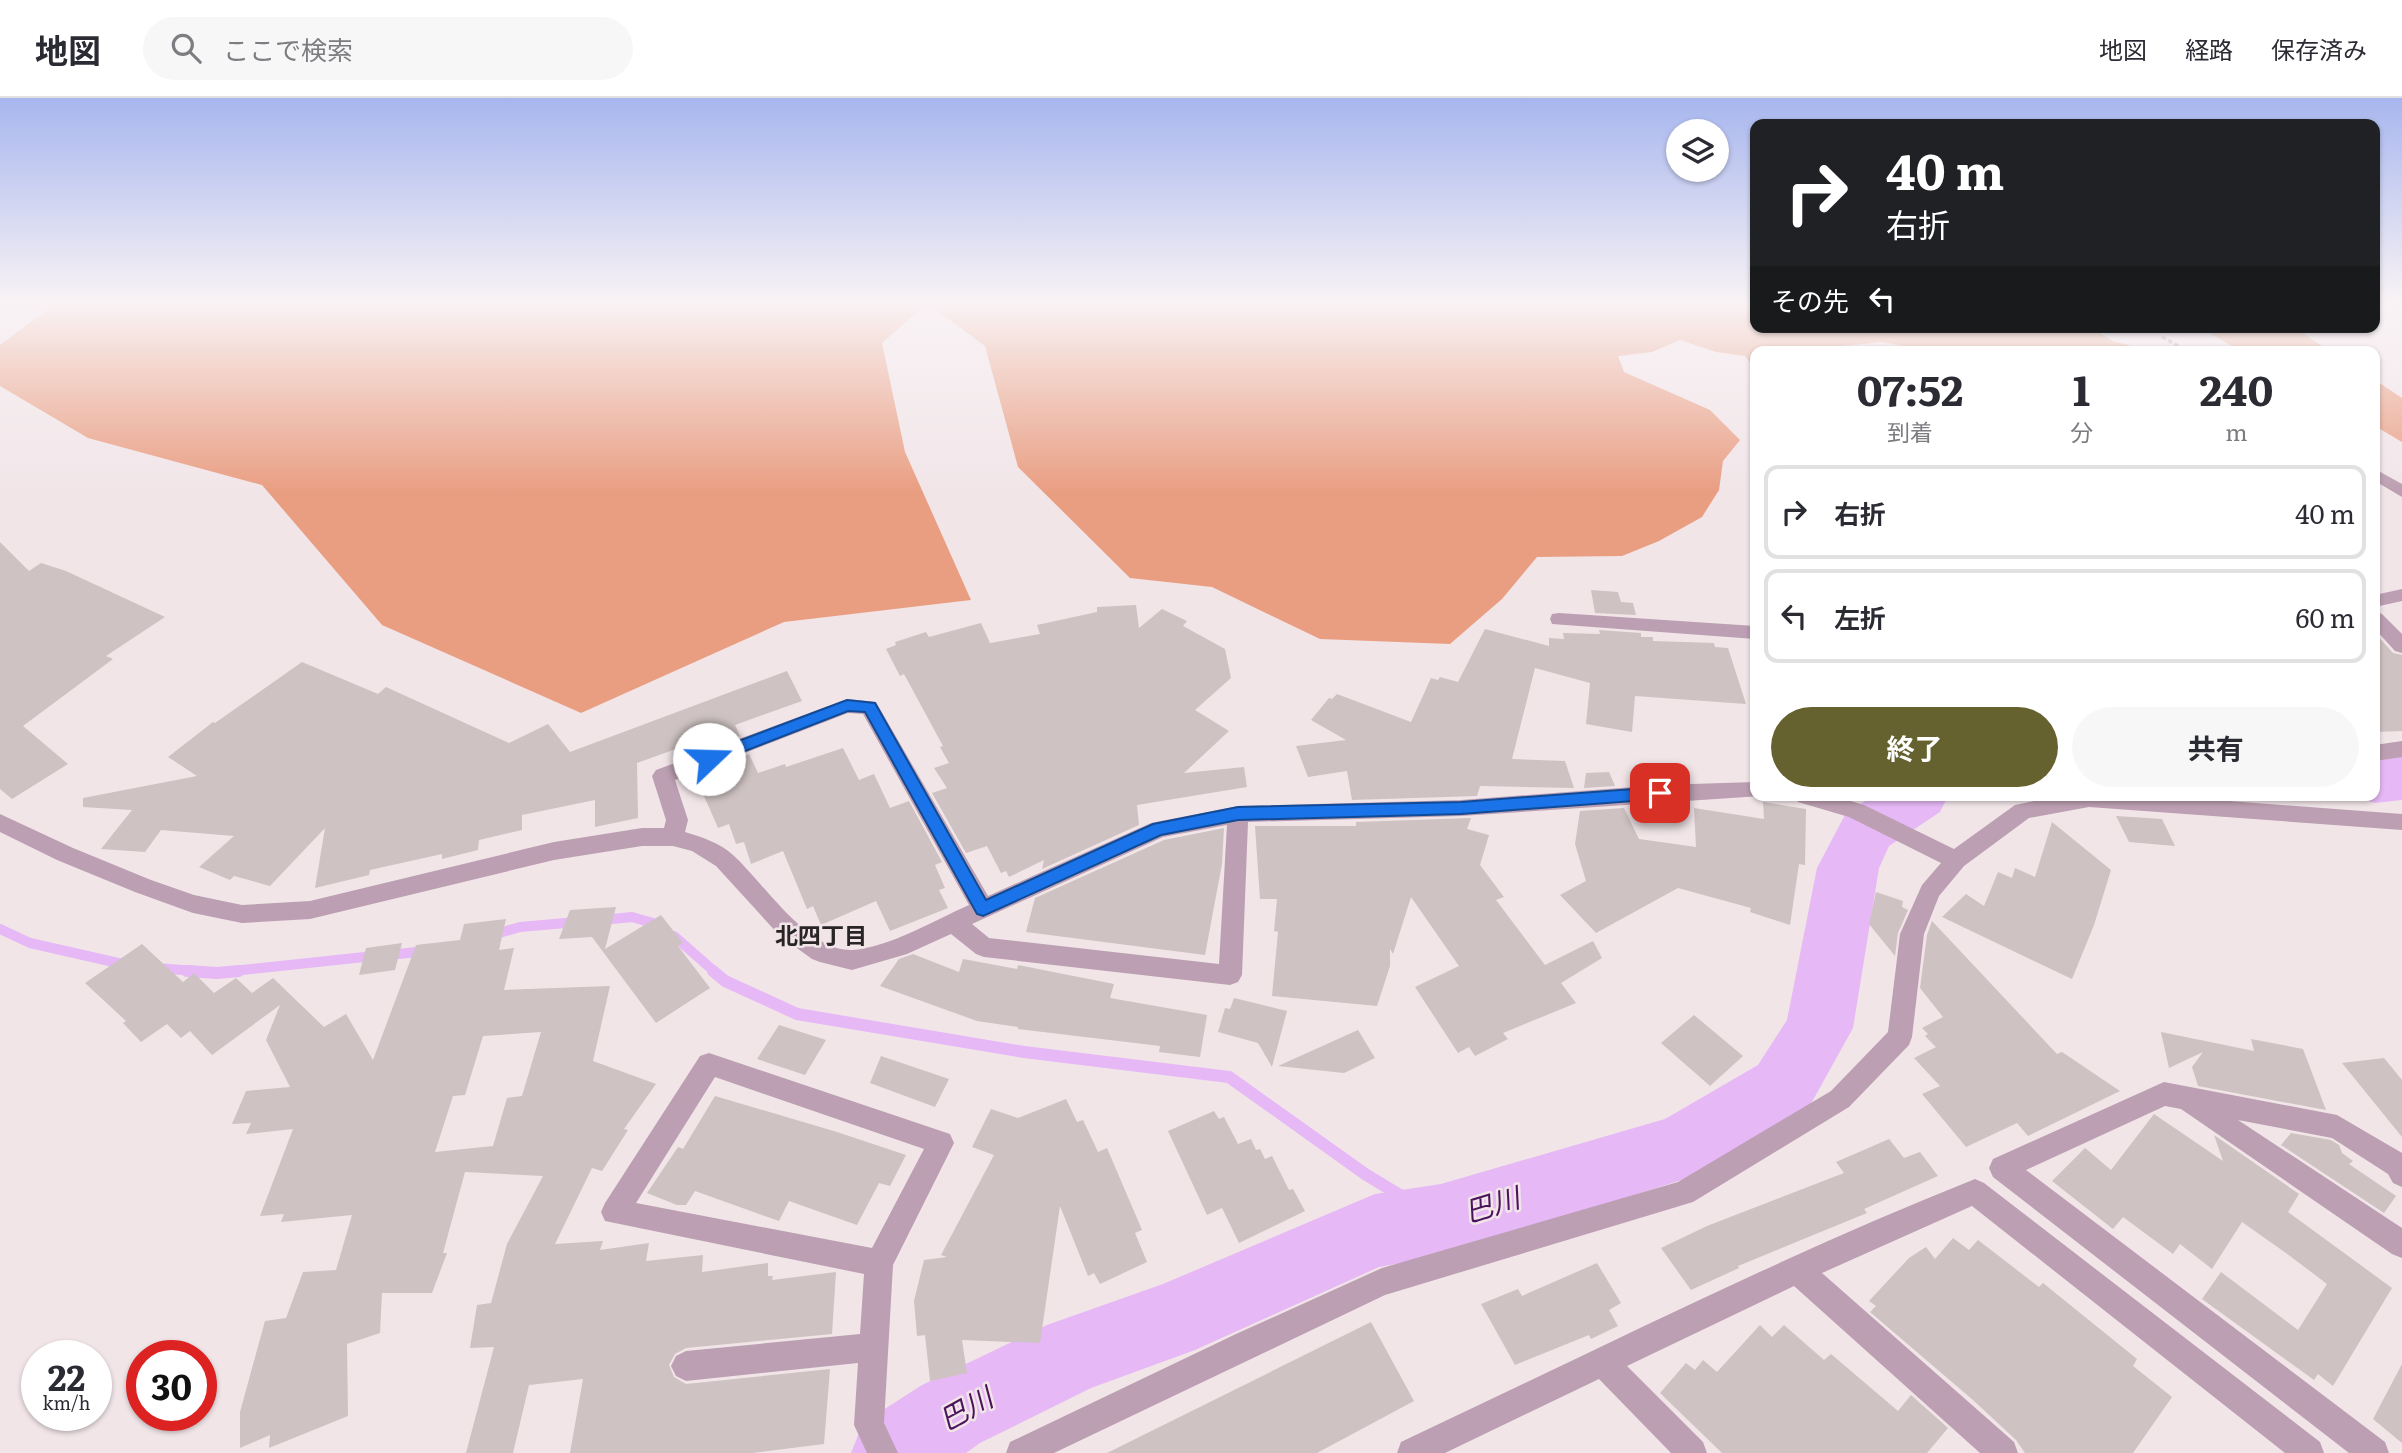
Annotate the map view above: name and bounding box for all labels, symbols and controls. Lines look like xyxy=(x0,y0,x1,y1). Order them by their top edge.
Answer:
search box xyxy=(143,17,633,80)
text: 地図 xyxy=(35,24,101,73)
icon: search xyxy=(167,29,205,67)
text: ここで検索 xyxy=(223,29,353,68)
text: 地図 xyxy=(2099,31,2147,66)
text: 経路 xyxy=(2185,31,2233,66)
text: 保存済み xyxy=(2271,31,2367,66)
map controls xyxy=(1666,119,1729,182)
button: layers xyxy=(1666,119,1729,182)
text: 40 m xyxy=(1886,132,2004,205)
icon: right xyxy=(1771,147,1862,238)
text: 右折 xyxy=(1886,199,1950,247)
text: その先 xyxy=(1771,280,1849,319)
icon: left xyxy=(1863,280,1901,318)
text: 07:52 xyxy=(1857,357,1963,419)
text: 1 xyxy=(2073,357,2090,419)
text: 240 xyxy=(2200,357,2273,419)
text: 到着 xyxy=(1887,414,1933,448)
text: 分 xyxy=(2070,414,2093,448)
text: m xyxy=(2225,414,2248,448)
icon: right xyxy=(1775,493,1813,531)
text: 右折 xyxy=(1834,493,1886,532)
text: 40 m xyxy=(2295,493,2355,532)
icon: left xyxy=(1775,597,1813,635)
text: 左折 xyxy=(1834,597,1886,636)
text: 60 m xyxy=(2296,597,2355,636)
button: 終了 xyxy=(1771,707,2058,787)
button: 共有 xyxy=(2072,707,2359,787)
position arrow xyxy=(672,722,746,796)
pin xyxy=(1630,763,1690,823)
icon: arrive xyxy=(1641,774,1679,812)
district label: 北四丁目 xyxy=(775,917,867,951)
water label: 巴川 xyxy=(1458,1174,1527,1231)
speed limit sign: 30 xyxy=(126,1340,217,1431)
text: 22 xyxy=(48,1350,85,1402)
water label: 巴川 xyxy=(930,1374,1002,1439)
text: km/h xyxy=(43,1389,90,1416)

